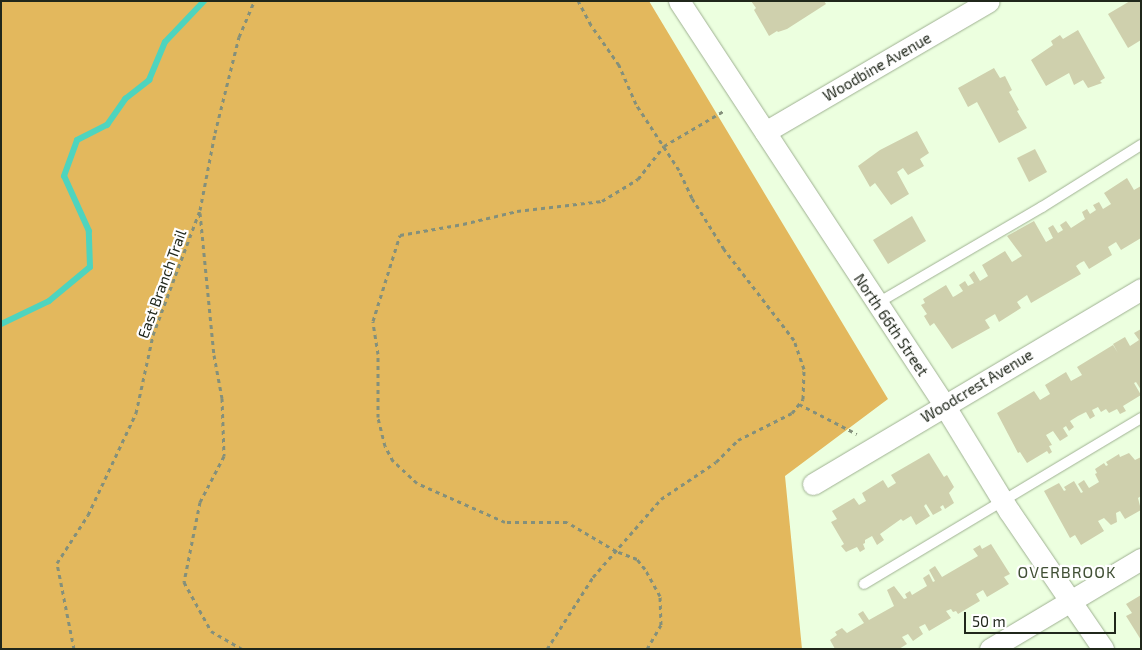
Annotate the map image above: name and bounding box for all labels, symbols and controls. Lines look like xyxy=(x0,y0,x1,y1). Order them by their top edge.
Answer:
street label: Woodbine Avenue xyxy=(820,29,934,105)
street label: East Branch Trail xyxy=(134,227,190,341)
street label: North 66th Street xyxy=(850,270,932,380)
street label: Woodcrest Avenue xyxy=(918,345,1036,427)
district label: OVERBROOK xyxy=(1016,562,1118,582)
scale bar xyxy=(967,602,1120,634)
text: 50 m xyxy=(972,612,1006,630)

